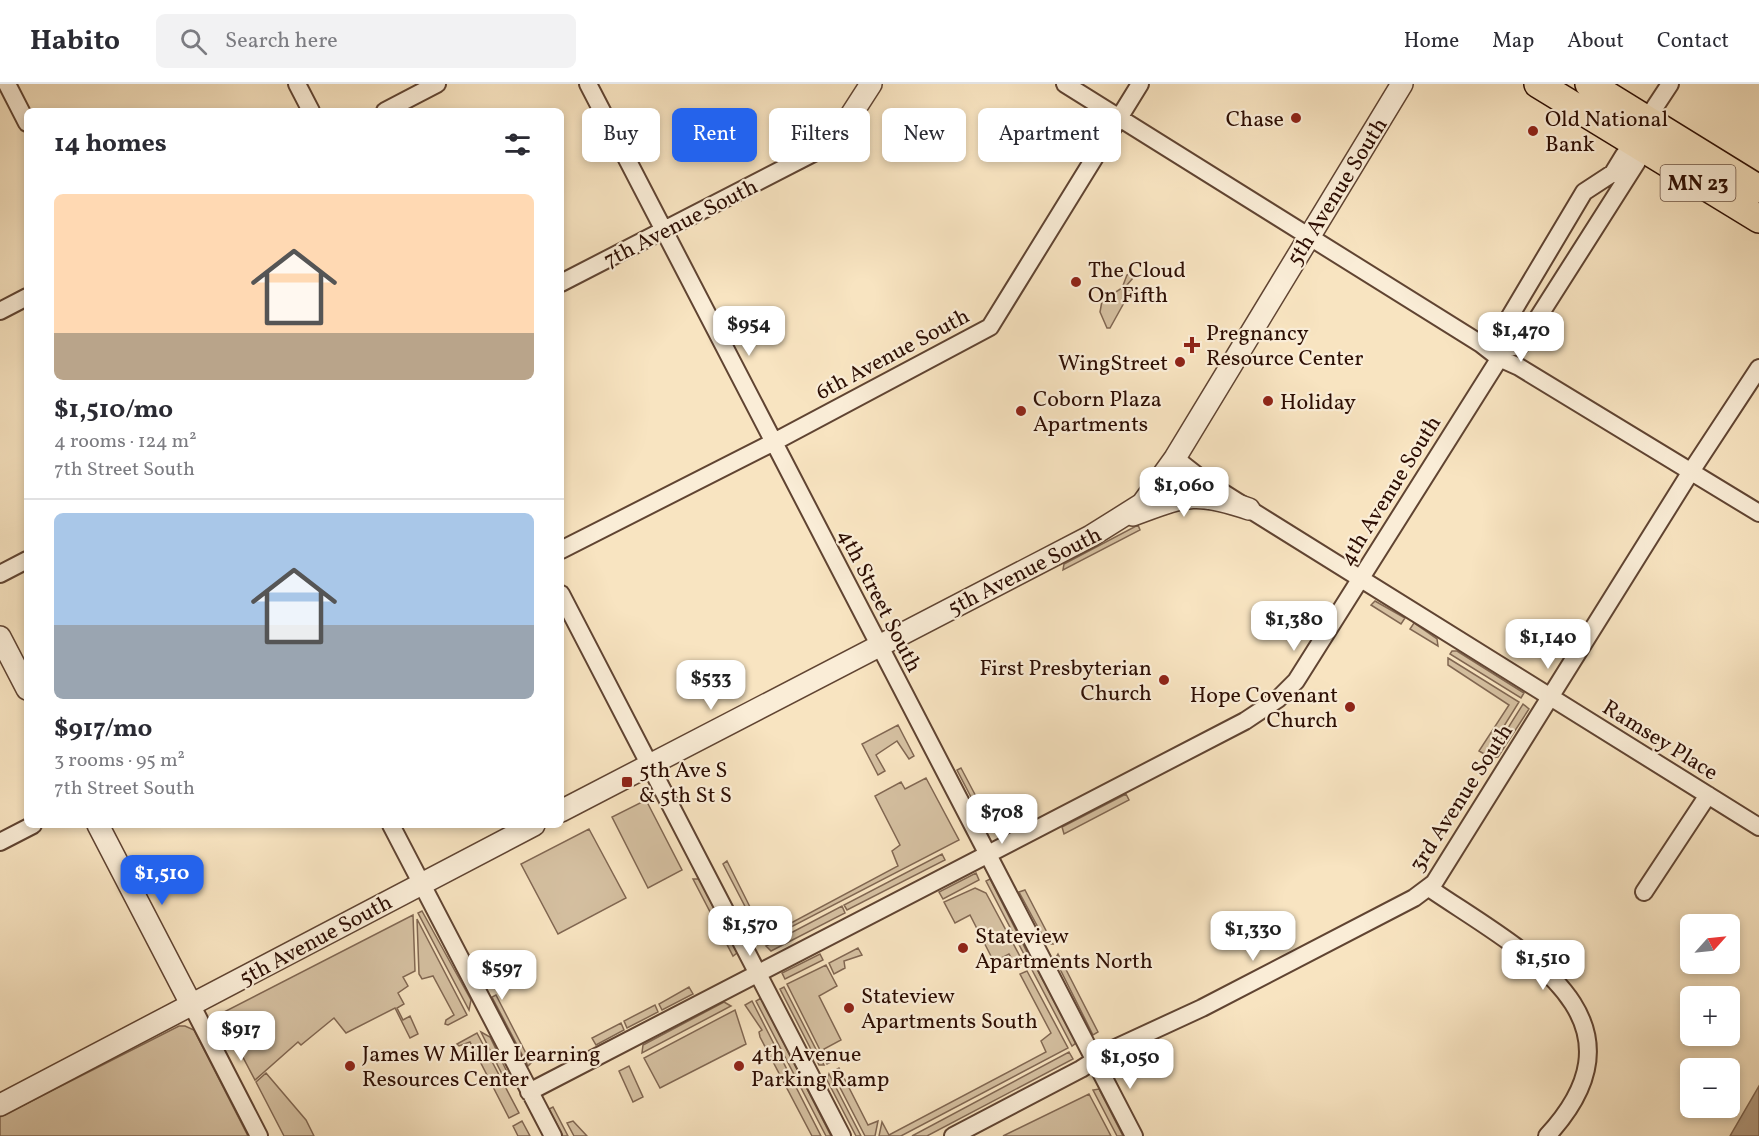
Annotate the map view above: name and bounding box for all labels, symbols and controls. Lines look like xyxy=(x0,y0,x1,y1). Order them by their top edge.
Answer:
search box xyxy=(156,14,576,68)
text: Habito xyxy=(30,22,120,61)
icon: search xyxy=(177,25,210,58)
text: Search here xyxy=(225,26,338,57)
text: Home xyxy=(1404,27,1459,56)
text: Map xyxy=(1492,27,1534,56)
text: About xyxy=(1567,27,1624,56)
text: Contact xyxy=(1657,27,1729,56)
place label: Chase xyxy=(1226,105,1284,136)
place label: Old National Bank xyxy=(1545,105,1668,161)
chip: Buy xyxy=(582,108,660,162)
chip: Rent xyxy=(672,108,757,162)
chip: Filters xyxy=(769,108,870,162)
chip: New xyxy=(882,108,966,162)
chip: Apartment xyxy=(978,108,1121,162)
marker: Chase xyxy=(1289,111,1303,125)
street label: 5th Avenue South xyxy=(1280,112,1396,272)
marker: Old National Bank xyxy=(1526,124,1540,138)
text: 14 homes xyxy=(54,126,167,162)
icon: filters xyxy=(501,128,534,161)
road number: MN 23 xyxy=(1660,165,1736,201)
street label: 7th Avenue South xyxy=(599,172,764,276)
icon: home xyxy=(240,233,348,341)
place label: The Cloud On Fifth xyxy=(1088,256,1186,312)
marker: The Cloud On Fifth xyxy=(1069,275,1083,289)
street label: 6th Avenue South xyxy=(811,302,975,409)
pin: $954 xyxy=(713,306,785,357)
text: $954 xyxy=(727,311,771,339)
pin: $1,470 xyxy=(1472,312,1570,363)
text: $1,470 xyxy=(1492,317,1550,345)
place label: Pregnancy Resource Center xyxy=(1206,319,1364,375)
marker: Pregnancy Resource Center xyxy=(1183,336,1201,354)
place label: WingStreet xyxy=(1058,349,1168,380)
marker: WingStreet xyxy=(1173,355,1187,369)
place label: Coborn Plaza Apartments xyxy=(1033,385,1162,441)
place label: Holiday xyxy=(1280,388,1356,419)
text: $1,510/mo xyxy=(54,392,173,428)
marker: Holiday xyxy=(1261,394,1275,408)
marker: Coborn Plaza Apartments xyxy=(1014,404,1028,418)
street label: 4th Avenue South xyxy=(1332,410,1450,572)
text: 4 rooms · 124 m² xyxy=(54,428,197,456)
text: 7th Street South xyxy=(54,456,195,484)
pin: $1,060 xyxy=(1135,467,1233,518)
text: $1,060 xyxy=(1154,472,1214,500)
street label: 5th Avenue South xyxy=(943,520,1108,624)
street label: 4th Street South xyxy=(829,524,928,678)
icon: home xyxy=(240,552,348,660)
pin: $1,380 xyxy=(1245,601,1343,652)
text: $1,380 xyxy=(1265,606,1323,634)
pin: $1,140 xyxy=(1499,619,1597,670)
text: $1,140 xyxy=(1519,624,1577,652)
place label: First Presbyterian Church xyxy=(980,654,1152,710)
pin: $533 xyxy=(675,660,747,711)
text: $533 xyxy=(690,665,732,693)
marker: First Presbyterian Church xyxy=(1157,673,1171,687)
place label: Hope Covenant Church xyxy=(1190,681,1338,737)
street label: Ramsey Place xyxy=(1596,693,1724,789)
marker: Hope Covenant Church xyxy=(1343,700,1357,714)
text: $917/mo xyxy=(54,711,152,747)
street label: 3rd Avenue South xyxy=(1403,718,1522,878)
text: 3 rooms · 95 m² xyxy=(54,747,185,775)
place label: 5th Ave S & 5th St S xyxy=(639,756,732,812)
text: 7th Street South xyxy=(54,775,195,803)
marker: 5th Ave S & 5th St S xyxy=(620,775,634,789)
pin: $708 xyxy=(966,794,1038,845)
text: $708 xyxy=(980,799,1024,827)
pin: $1,510 xyxy=(113,855,211,906)
text: $1,510 xyxy=(135,860,189,888)
street label: 5th Avenue South xyxy=(234,888,398,995)
pin: $1,570 xyxy=(701,906,799,957)
text: $1,570 xyxy=(722,911,778,939)
pin: $1,330 xyxy=(1204,911,1302,962)
north arrow xyxy=(1680,914,1740,974)
map controls xyxy=(1680,914,1740,1118)
text: $1,330 xyxy=(1225,916,1281,944)
place label: Stateview Apartments North xyxy=(975,922,1153,978)
pin: $1,510 xyxy=(1494,940,1592,991)
marker: Stateview Apartments North xyxy=(956,941,970,955)
text: $1,510 xyxy=(1516,945,1570,973)
pin: $597 xyxy=(466,950,538,1001)
text: $597 xyxy=(481,955,523,983)
place label: Stateview Apartments South xyxy=(861,982,1038,1038)
button: + xyxy=(1680,986,1740,1046)
marker: Stateview Apartments South xyxy=(842,1001,856,1015)
pin: $917 xyxy=(205,1011,277,1062)
text: $917 xyxy=(221,1016,261,1044)
pin: $1,050 xyxy=(1081,1039,1179,1090)
place label: James W Miller Learning Resources Center xyxy=(362,1040,600,1096)
place label: 4th Avenue Parking Ramp xyxy=(751,1040,889,1096)
text: $1,050 xyxy=(1101,1044,1159,1072)
button: − xyxy=(1680,1058,1740,1118)
marker: James W Miller Learning Resources Center xyxy=(343,1059,357,1073)
marker: 4th Avenue Parking Ramp xyxy=(732,1059,746,1073)

